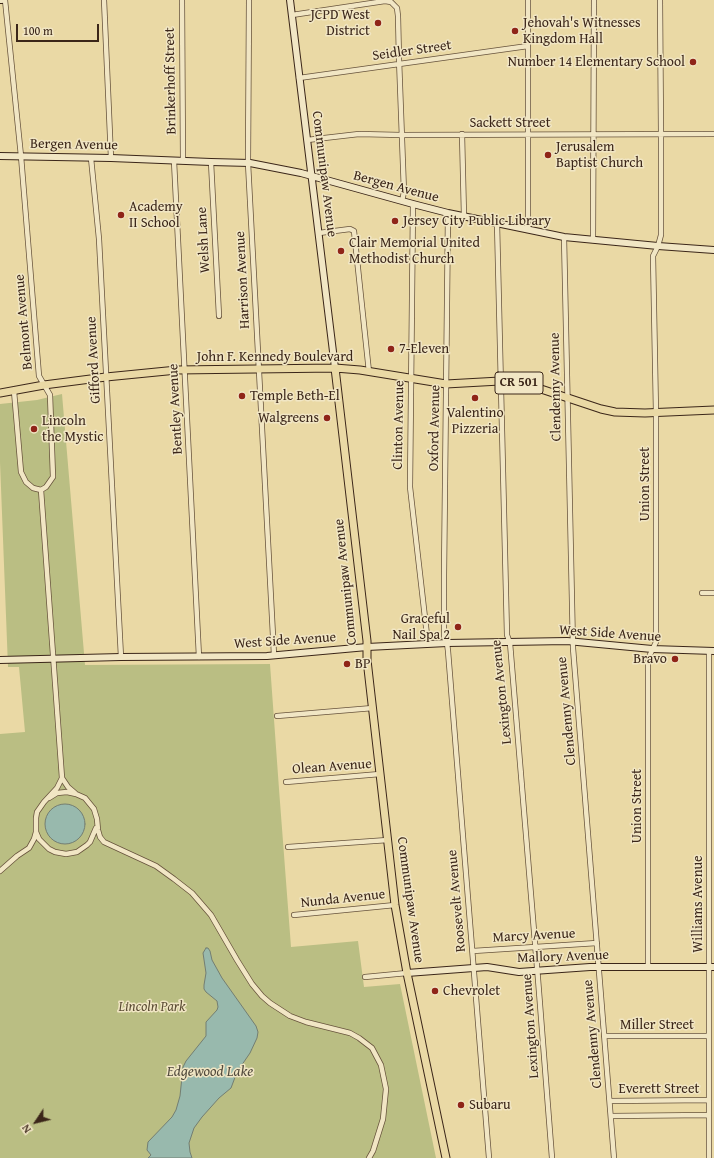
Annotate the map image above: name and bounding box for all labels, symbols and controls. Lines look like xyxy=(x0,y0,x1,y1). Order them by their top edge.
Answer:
place label: JCPD West District xyxy=(310,7,370,40)
place label: Jehovah's Witnesses Kingdom Hall xyxy=(523,15,641,48)
scale bar xyxy=(18,16,101,42)
marker: JCPD West District xyxy=(373,18,383,28)
text: 100 m xyxy=(23,22,53,39)
marker: Jehovah's Witnesses Kingdom Hall xyxy=(510,26,520,36)
street label: Brinkerhoff Street xyxy=(162,27,180,135)
street label: Seidler Street xyxy=(371,37,453,65)
place label: Number 14 Elementary School xyxy=(508,54,685,70)
marker: Number 14 Elementary School xyxy=(688,57,698,67)
street label: Communipaw Avenue xyxy=(308,110,340,238)
street label: Sackett Street xyxy=(469,115,551,131)
street label: Bergen Avenue xyxy=(30,136,118,154)
place label: Jerusalem Baptist Church xyxy=(556,139,643,172)
marker: Jerusalem Baptist Church xyxy=(543,150,553,160)
street label: Bergen Avenue xyxy=(351,168,441,206)
place label: Academy II School xyxy=(129,199,183,232)
street label: Welsh Lane xyxy=(194,206,214,274)
marker: Academy II School xyxy=(116,210,126,220)
place label: Jersey City Public Library xyxy=(403,213,551,229)
marker: Jersey City Public Library xyxy=(390,216,400,226)
street label: Harrison Avenue xyxy=(232,231,254,329)
place label: Clair Memorial United Methodist Church xyxy=(349,235,480,268)
marker: Clair Memorial United Methodist Church xyxy=(336,246,346,256)
street label: Belmont Avenue xyxy=(11,273,37,371)
street label: Gifford Avenue xyxy=(83,316,105,404)
street label: Clendenny Avenue xyxy=(547,332,565,442)
place label: 7-Eleven xyxy=(399,341,449,357)
marker: 7-Eleven xyxy=(386,344,396,354)
street label: John F. Kennedy Boulevard xyxy=(197,349,353,365)
street label: Bentley Avenue xyxy=(165,363,187,455)
road number: CR 501 xyxy=(495,372,543,394)
street label: Clinton Avenue xyxy=(390,380,408,470)
street label: Oxford Avenue xyxy=(426,385,444,471)
place label: Temple Beth-El xyxy=(250,388,340,404)
marker: Temple Beth-El xyxy=(237,391,247,401)
marker: Valentino Pizzeria xyxy=(470,393,480,403)
place label: Valentino Pizzeria xyxy=(446,405,504,438)
place label: Walgreens xyxy=(258,410,319,426)
place label: Lincoln the Mystic xyxy=(42,413,104,446)
marker: Walgreens xyxy=(322,413,332,423)
marker: Lincoln the Mystic xyxy=(29,424,39,434)
street label: Union Street xyxy=(637,447,653,521)
street label: Communipaw Avenue xyxy=(331,518,361,646)
place label: Graceful Nail Spa 2 xyxy=(392,611,450,644)
marker: Graceful Nail Spa 2 xyxy=(453,622,463,632)
street label: West Side Avenue xyxy=(558,622,662,646)
street label: West Side Avenue xyxy=(233,629,337,653)
street label: Lexington Avenue xyxy=(488,639,516,745)
place label: Bravo xyxy=(633,651,667,667)
marker: Bravo xyxy=(670,654,680,664)
place label: BP xyxy=(355,656,370,672)
street label: Clendenny Avenue xyxy=(554,656,580,766)
marker: BP xyxy=(342,659,352,669)
street label: Olean Avenue xyxy=(292,756,372,778)
street label: Union Street xyxy=(629,769,645,843)
street label: Communipaw Avenue xyxy=(393,836,427,964)
street label: Roosevelt Avenue xyxy=(444,849,470,953)
street label: Williams Avenue xyxy=(690,855,706,953)
street label: Nunda Avenue xyxy=(300,886,386,912)
street label: Marcy Avenue xyxy=(492,925,576,947)
street label: Mallory Avenue xyxy=(517,947,609,967)
street label: Lexington Avenue xyxy=(519,973,543,1079)
street label: Clendenny Avenue xyxy=(580,979,606,1089)
place label: Chevrolet xyxy=(443,983,500,999)
marker: Chevrolet xyxy=(430,986,440,996)
park label: Lincoln Park xyxy=(119,999,185,1015)
street label: Miller Street xyxy=(620,1017,694,1033)
water label: Edgewood Lake xyxy=(167,1063,253,1081)
street label: Everett Street xyxy=(619,1081,699,1097)
place label: Subaru xyxy=(469,1097,511,1113)
marker: Subaru xyxy=(456,1100,466,1110)
north arrow xyxy=(16,1102,56,1142)
text: N xyxy=(18,1121,35,1136)

